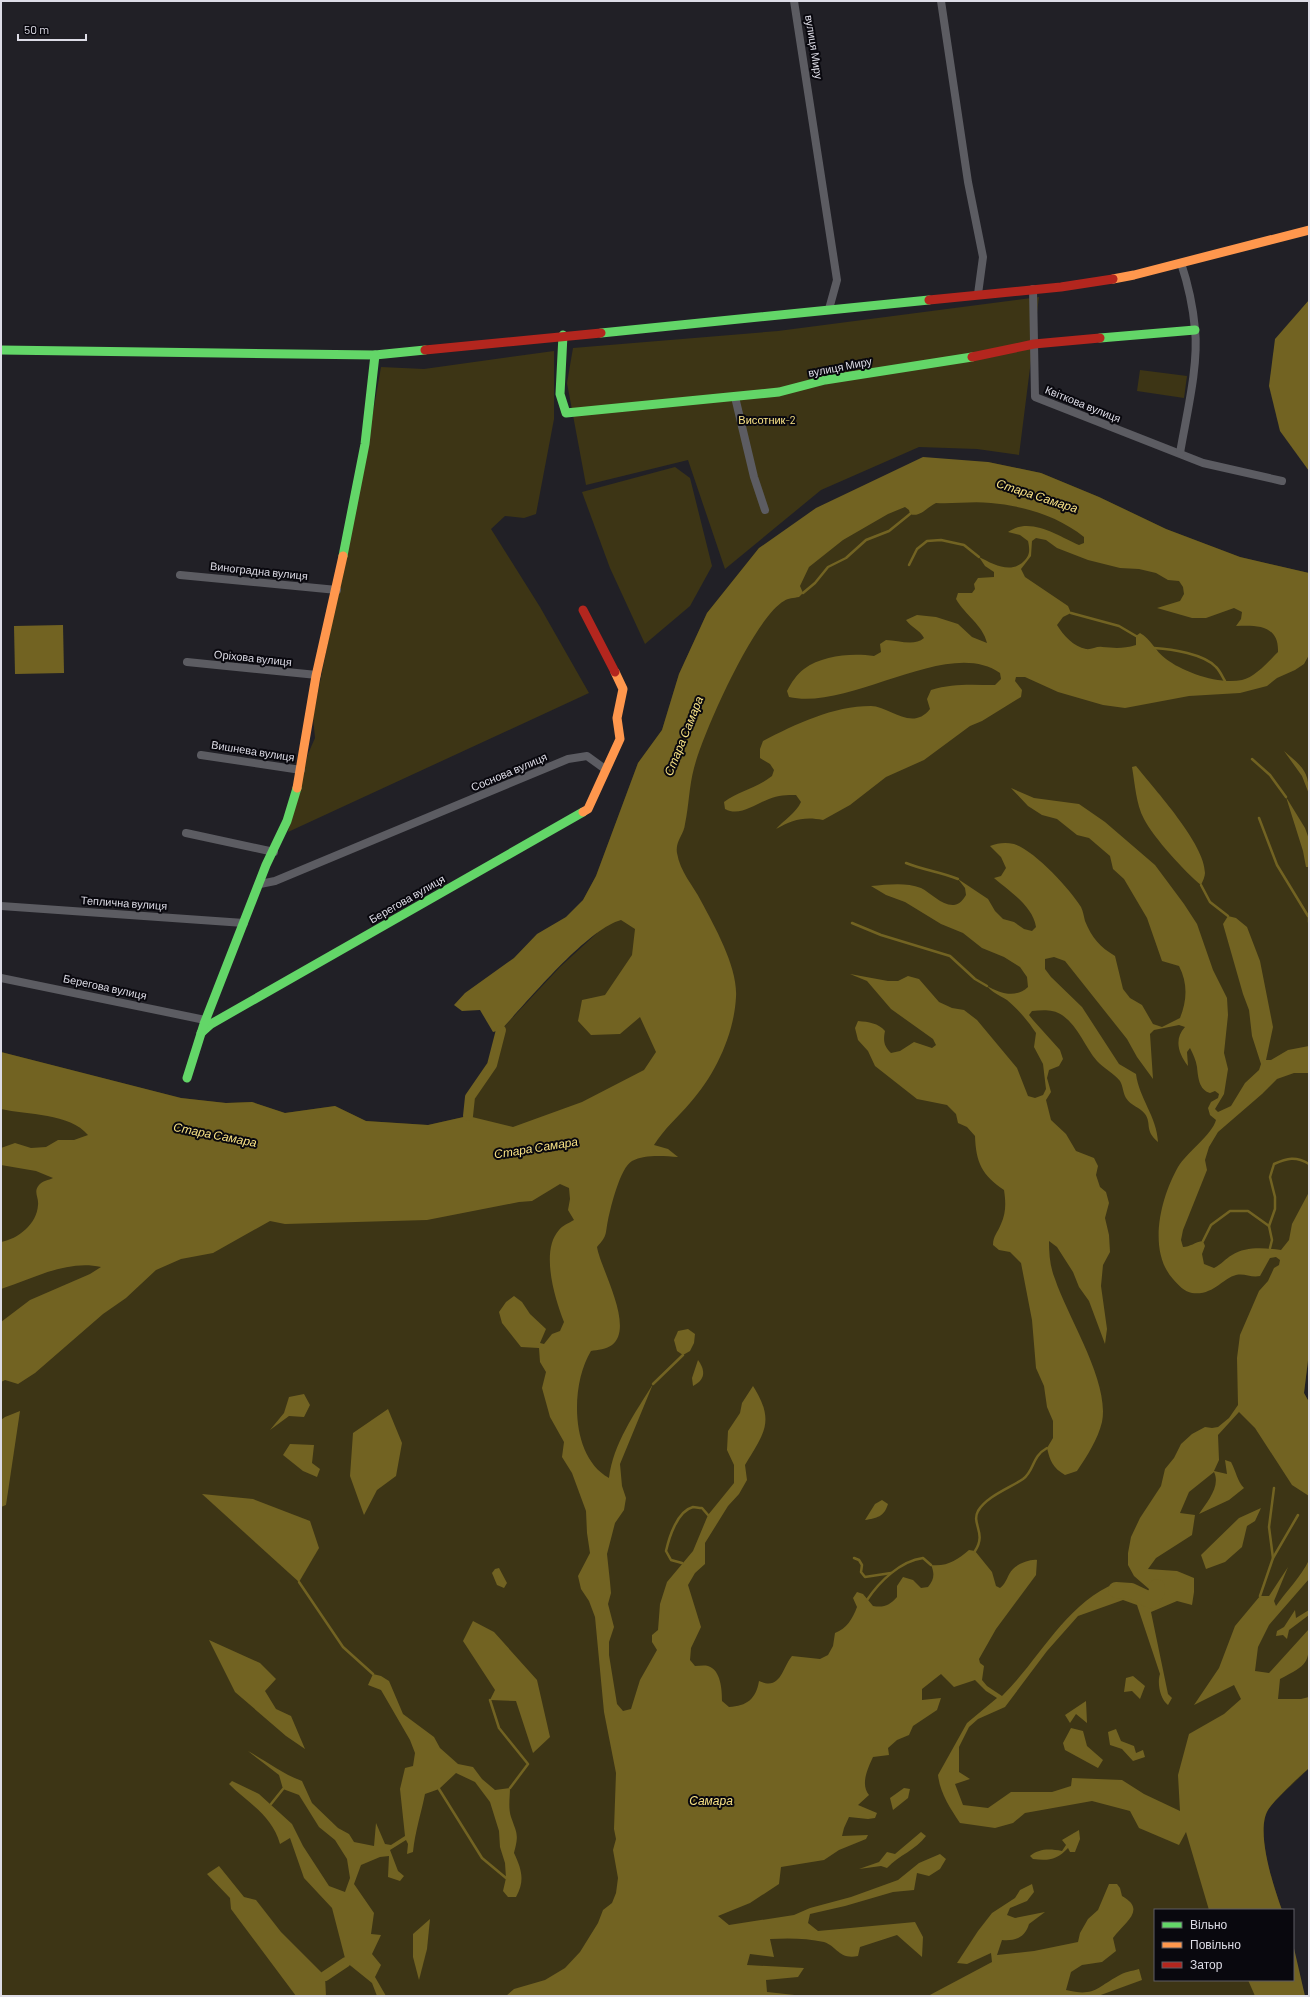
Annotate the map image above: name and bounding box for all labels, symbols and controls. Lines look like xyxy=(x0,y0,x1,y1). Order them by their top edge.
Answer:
street label: вулиця Миру xyxy=(803,14,826,80)
scale bar xyxy=(18,16,86,42)
text: 50 m xyxy=(24,22,49,36)
street label: вулиця Миру xyxy=(807,354,873,379)
street label: Квіткова вулиця xyxy=(1043,382,1123,425)
park label: Висотник-2 xyxy=(738,413,796,426)
water label: Стара Самара xyxy=(995,475,1080,516)
street label: Виноградна вулиця xyxy=(209,559,309,582)
street label: Оріхова вулиця xyxy=(213,647,293,668)
water label: Стара Самара xyxy=(661,693,706,778)
street label: Вишнева вулиця xyxy=(210,737,296,764)
street label: Соснова вулиця xyxy=(469,750,549,793)
street label: Берегова вулиця xyxy=(367,872,447,925)
street label: Теплична вулиця xyxy=(80,893,168,912)
street label: Берегова вулиця xyxy=(62,971,148,1002)
water label: Стара Самара xyxy=(172,1119,258,1150)
water label: Стара Самара xyxy=(493,1133,579,1162)
water label: Самара xyxy=(689,1793,733,1808)
legend xyxy=(1154,1909,1294,1981)
text: Вільно xyxy=(1190,1917,1228,1931)
text: Повільно xyxy=(1190,1937,1241,1951)
text: Затор xyxy=(1190,1957,1223,1972)

